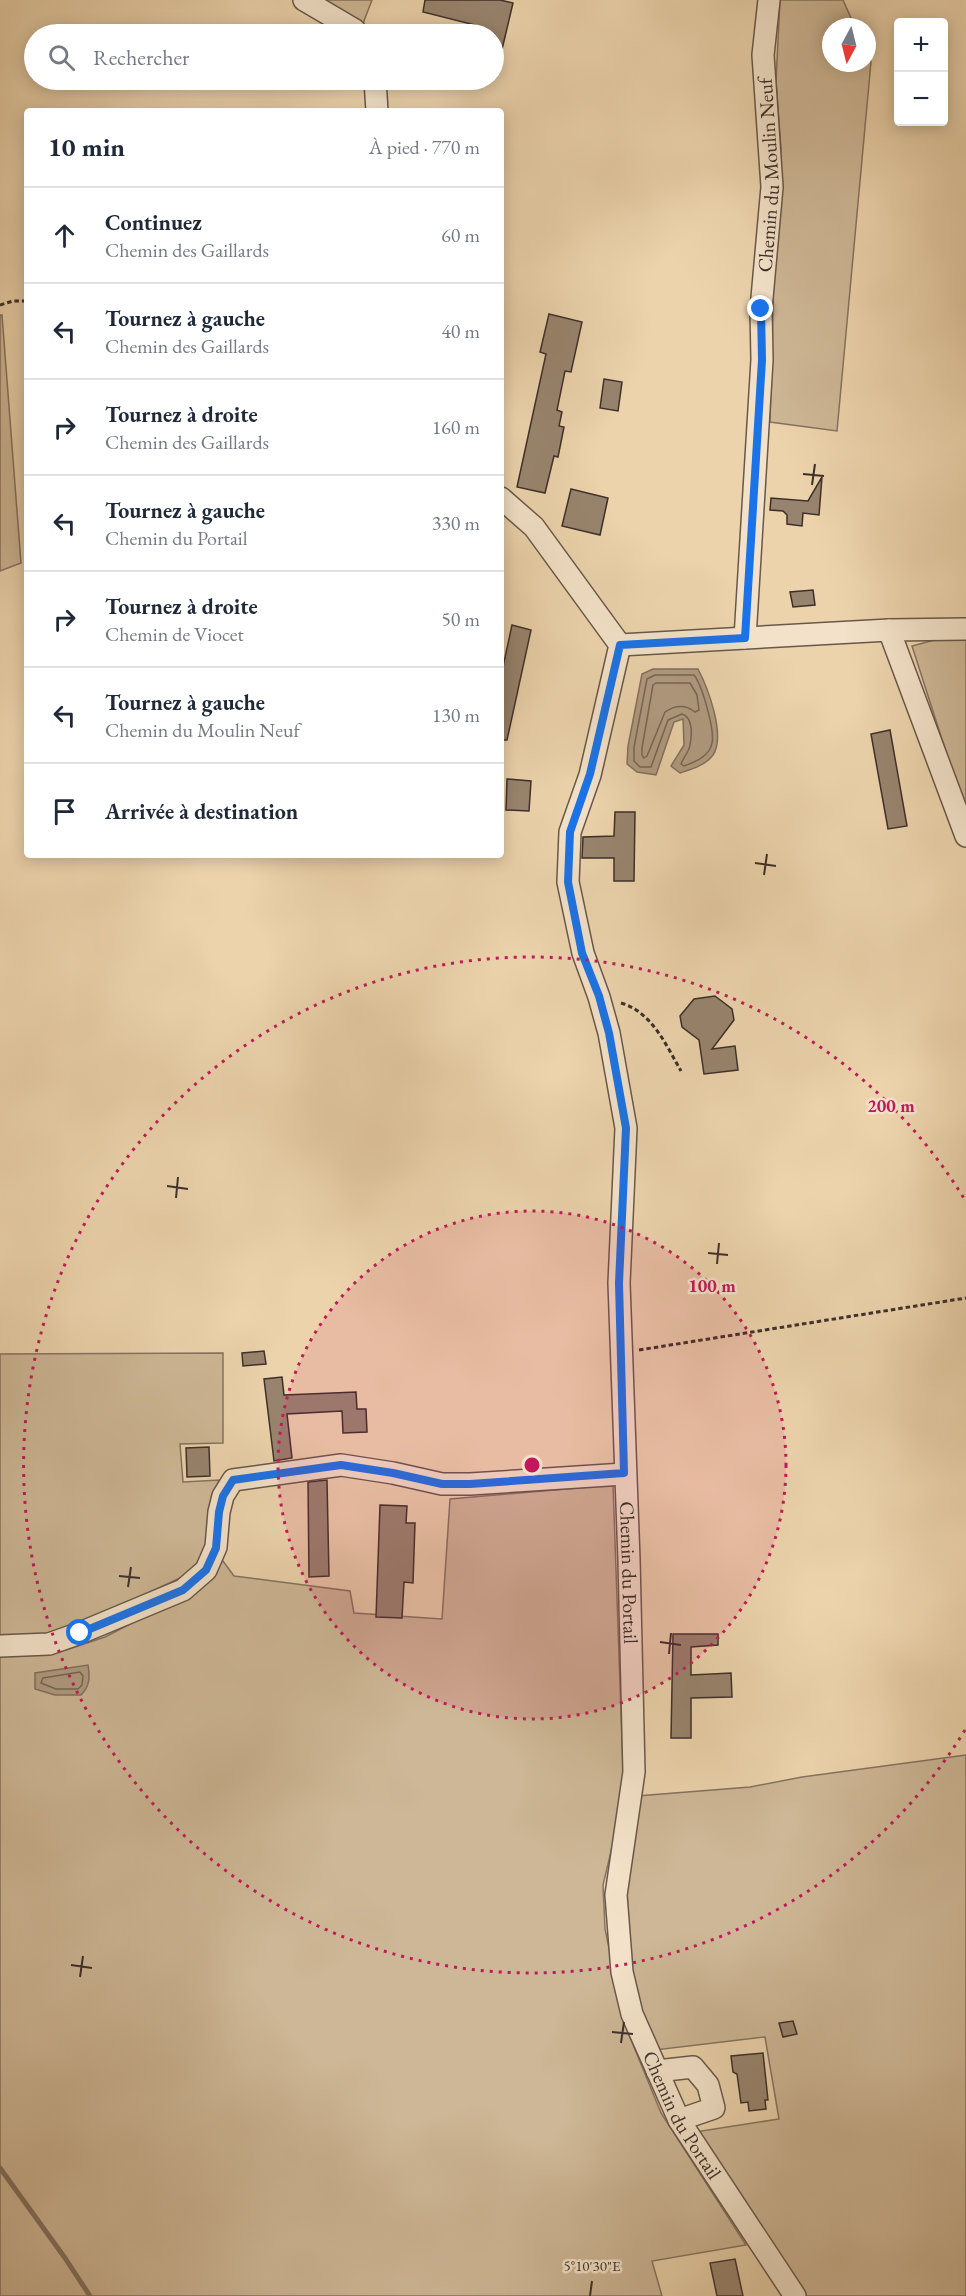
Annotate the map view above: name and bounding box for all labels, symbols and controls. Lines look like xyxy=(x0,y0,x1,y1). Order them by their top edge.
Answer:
north arrow xyxy=(822,18,876,72)
map controls xyxy=(894,18,948,126)
button: + xyxy=(894,18,948,72)
search box xyxy=(24,24,504,90)
icon: search xyxy=(45,41,78,74)
text: Rechercher xyxy=(93,43,189,72)
button: − xyxy=(894,72,948,126)
street label: Chemin du Moulin Neuf xyxy=(751,74,785,273)
text: 10 min xyxy=(48,130,125,164)
text: À pied · 770 m xyxy=(369,134,480,160)
text: Continuez xyxy=(105,208,202,237)
icon: ahead xyxy=(48,219,81,252)
text: 60 m xyxy=(441,222,480,248)
text: Chemin des Gaillards xyxy=(105,237,269,263)
route end xyxy=(747,295,773,321)
text: Tournez à gauche xyxy=(105,304,265,333)
icon: left xyxy=(48,315,81,348)
text: 40 m xyxy=(441,318,480,344)
text: Chemin des Gaillards xyxy=(105,333,269,359)
text: Tournez à droite xyxy=(105,400,258,429)
icon: right xyxy=(48,411,81,444)
text: 160 m xyxy=(432,414,480,440)
text: Chemin des Gaillards xyxy=(105,429,269,455)
text: Tournez à gauche xyxy=(105,496,265,525)
icon: left xyxy=(48,507,81,540)
text: 330 m xyxy=(432,510,480,536)
text: Chemin du Portail xyxy=(105,525,248,551)
text: Tournez à droite xyxy=(105,592,258,621)
icon: right xyxy=(48,603,81,636)
text: 50 m xyxy=(441,606,480,632)
text: Chemin de Viocet xyxy=(105,621,244,647)
text: Tournez à gauche xyxy=(105,688,265,717)
icon: left xyxy=(48,699,81,732)
text: 130 m xyxy=(432,702,480,728)
text: Chemin du Moulin Neuf xyxy=(105,717,300,743)
icon: arrive xyxy=(48,795,81,828)
text: Arrivée à destination xyxy=(105,797,298,826)
text: 200 m xyxy=(867,1094,915,1117)
text: 100 m xyxy=(688,1274,736,1297)
centre of rings xyxy=(522,1455,542,1475)
street label: Chemin du Portail xyxy=(614,1501,644,1644)
route start xyxy=(66,1619,92,1645)
street label: Chemin du Portail xyxy=(637,2047,727,2184)
text: 5°10'30"E xyxy=(564,2256,621,2275)

